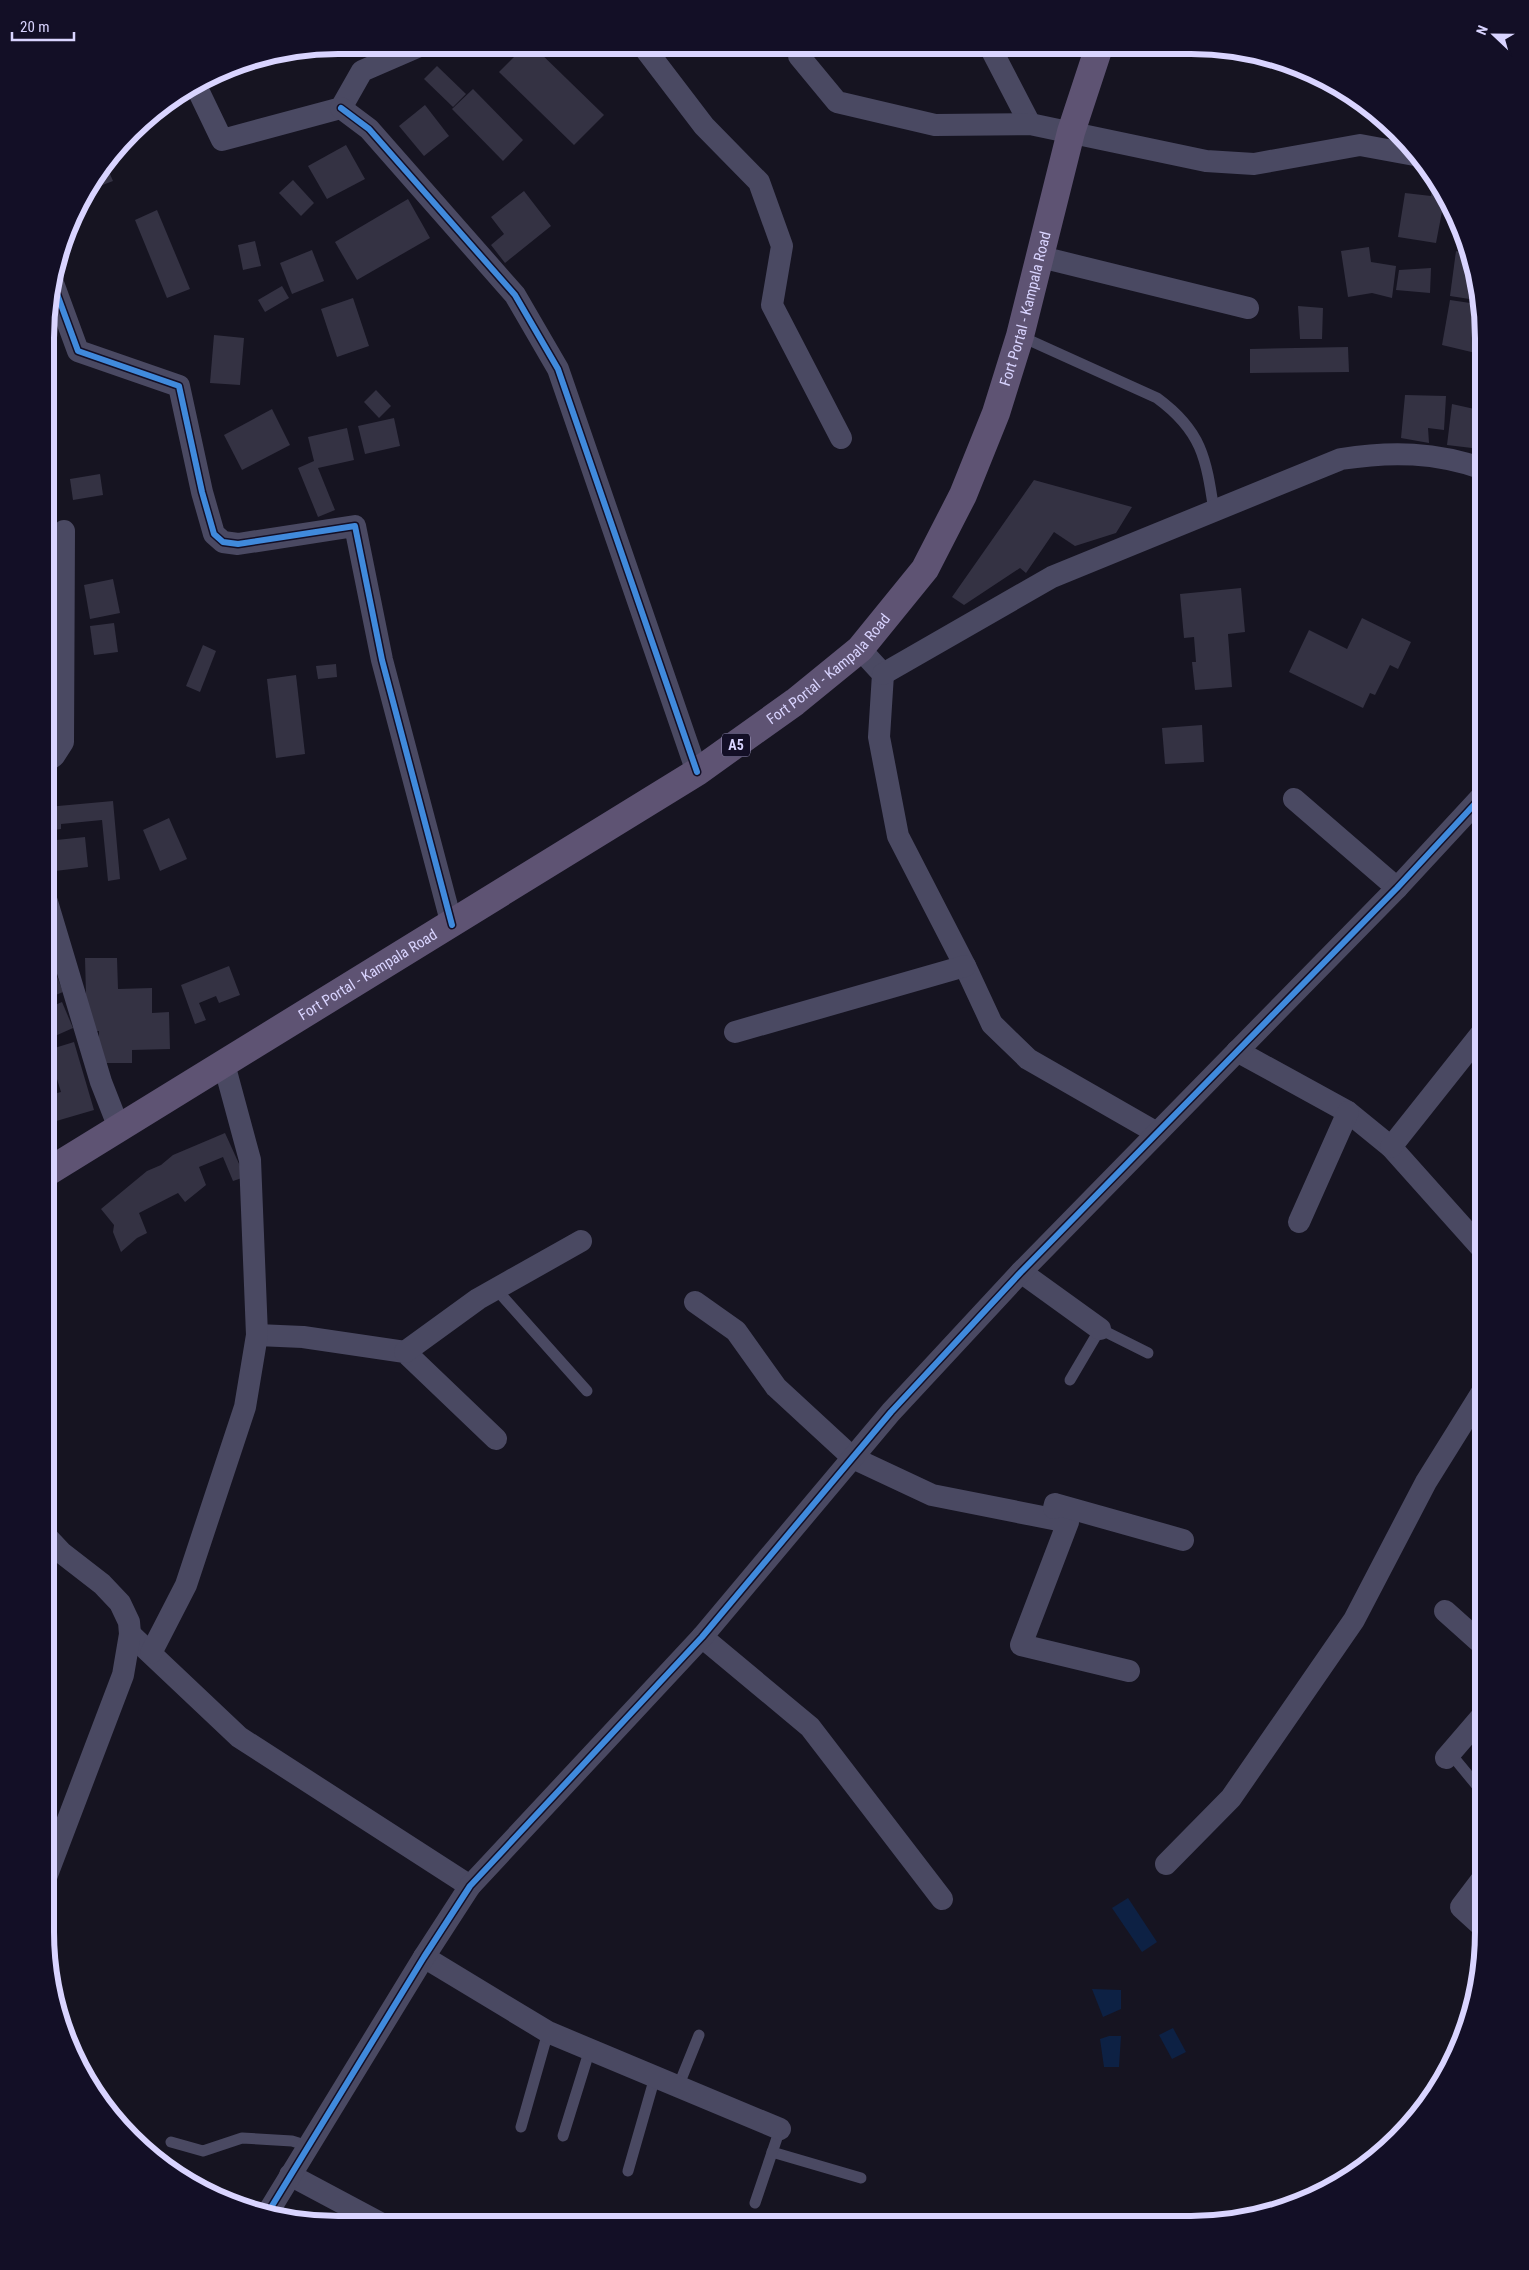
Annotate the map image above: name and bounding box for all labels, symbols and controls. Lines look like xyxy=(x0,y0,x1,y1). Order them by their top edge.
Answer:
scale bar xyxy=(12,10,75,42)
north arrow xyxy=(1469,10,1519,60)
text: 20 m xyxy=(20,18,50,36)
text: N xyxy=(1473,23,1491,37)
street label: Fort Portal - Kampala Road xyxy=(996,230,1055,388)
street label: Fort Portal - Kampala Road xyxy=(763,610,894,728)
road number: A5 xyxy=(722,734,750,756)
street label: Fort Portal - Kampala Road xyxy=(295,925,440,1024)

